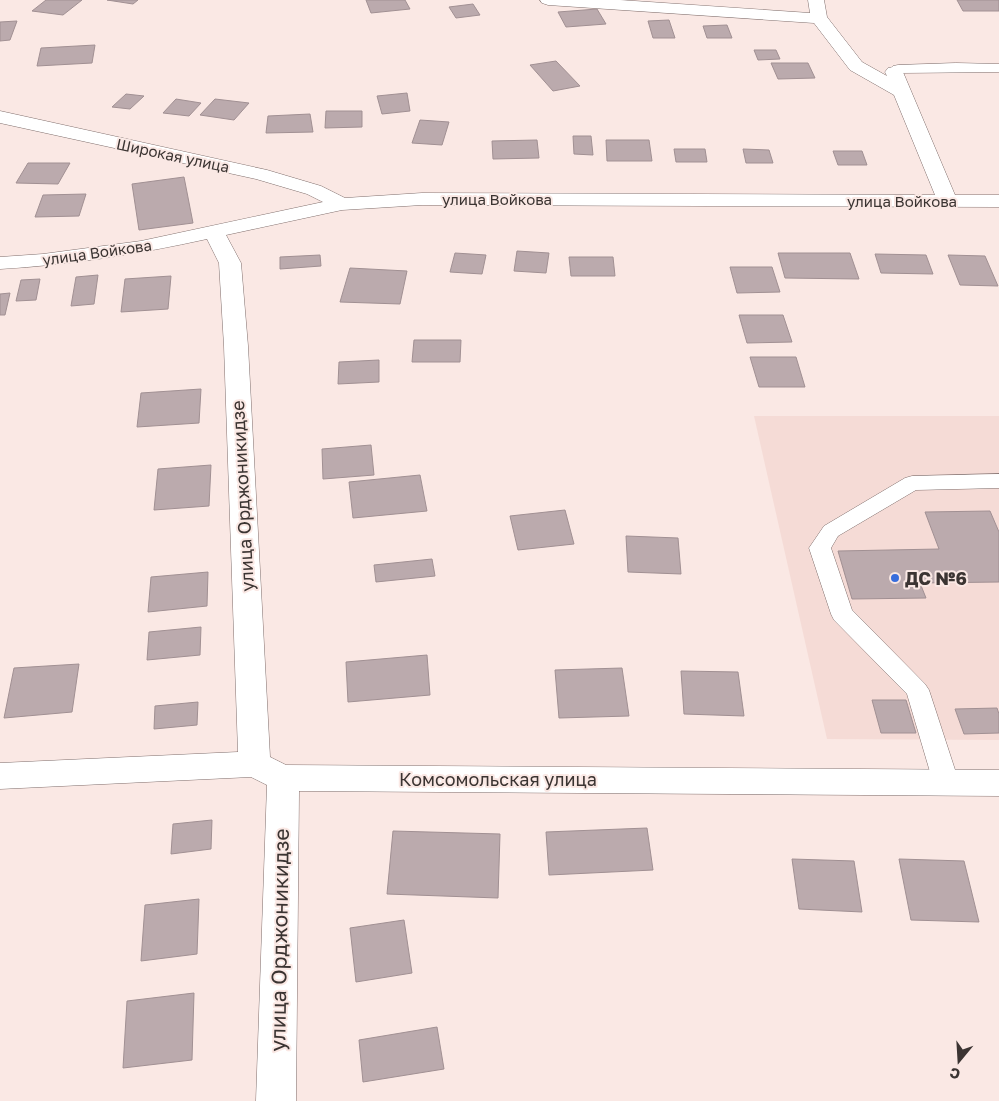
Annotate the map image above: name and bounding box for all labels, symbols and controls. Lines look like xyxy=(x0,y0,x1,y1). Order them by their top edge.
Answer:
street label: Широкая улица xyxy=(115,134,231,176)
street label: улица Войкова xyxy=(442,190,552,208)
street label: улица Войкова xyxy=(847,192,957,210)
street label: улица Войкова xyxy=(41,235,153,269)
street label: улица Орджоникидзе xyxy=(226,400,258,592)
place label: ДС №6 xyxy=(905,567,967,589)
marker: ДС №6 xyxy=(889,572,901,584)
street label: Комсомольская улица xyxy=(399,768,597,790)
street label: улица Орджоникидзе xyxy=(264,828,294,1052)
north arrow xyxy=(934,1036,984,1086)
text: С xyxy=(947,1064,962,1083)

